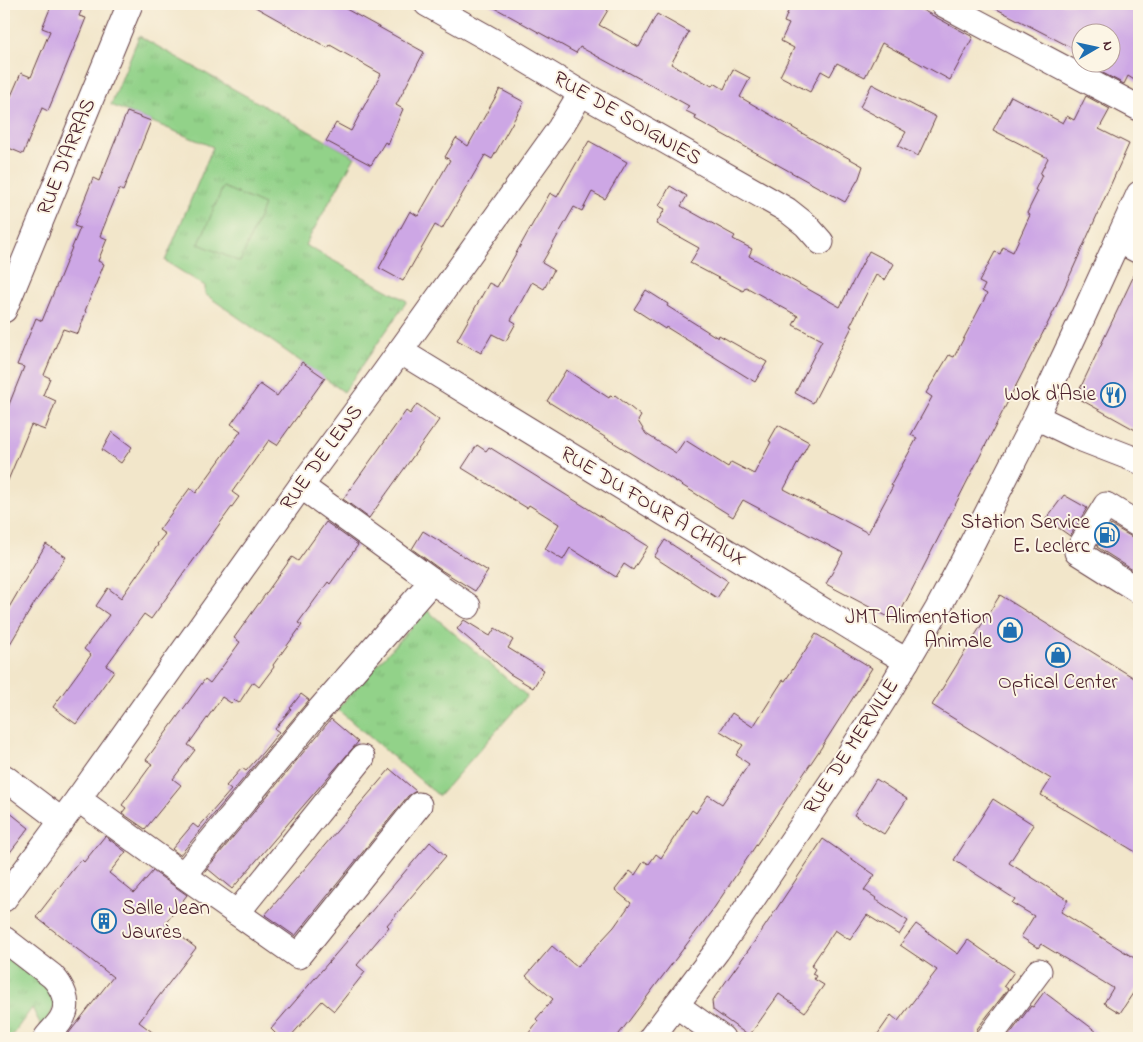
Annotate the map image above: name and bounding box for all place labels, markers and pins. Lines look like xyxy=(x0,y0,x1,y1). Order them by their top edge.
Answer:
place label: Wok d'Asie xyxy=(1004,380,1097,410)
restaurant icon: Wok d'Asie xyxy=(1100,382,1126,408)
place label: Station Service E. Leclerc xyxy=(961,508,1091,562)
fuel station icon: Station Service E. Leclerc xyxy=(1094,522,1120,548)
place label: JMT Alimentation Animale xyxy=(845,603,993,657)
shop icon: JMT Alimentation Animale xyxy=(997,617,1023,643)
shop icon: Optical Center xyxy=(1045,642,1071,668)
place label: Optical Center xyxy=(998,668,1118,698)
place label: Salle Jean Jaurès xyxy=(122,894,210,948)
building icon: Salle Jean Jaurès xyxy=(91,908,117,934)

